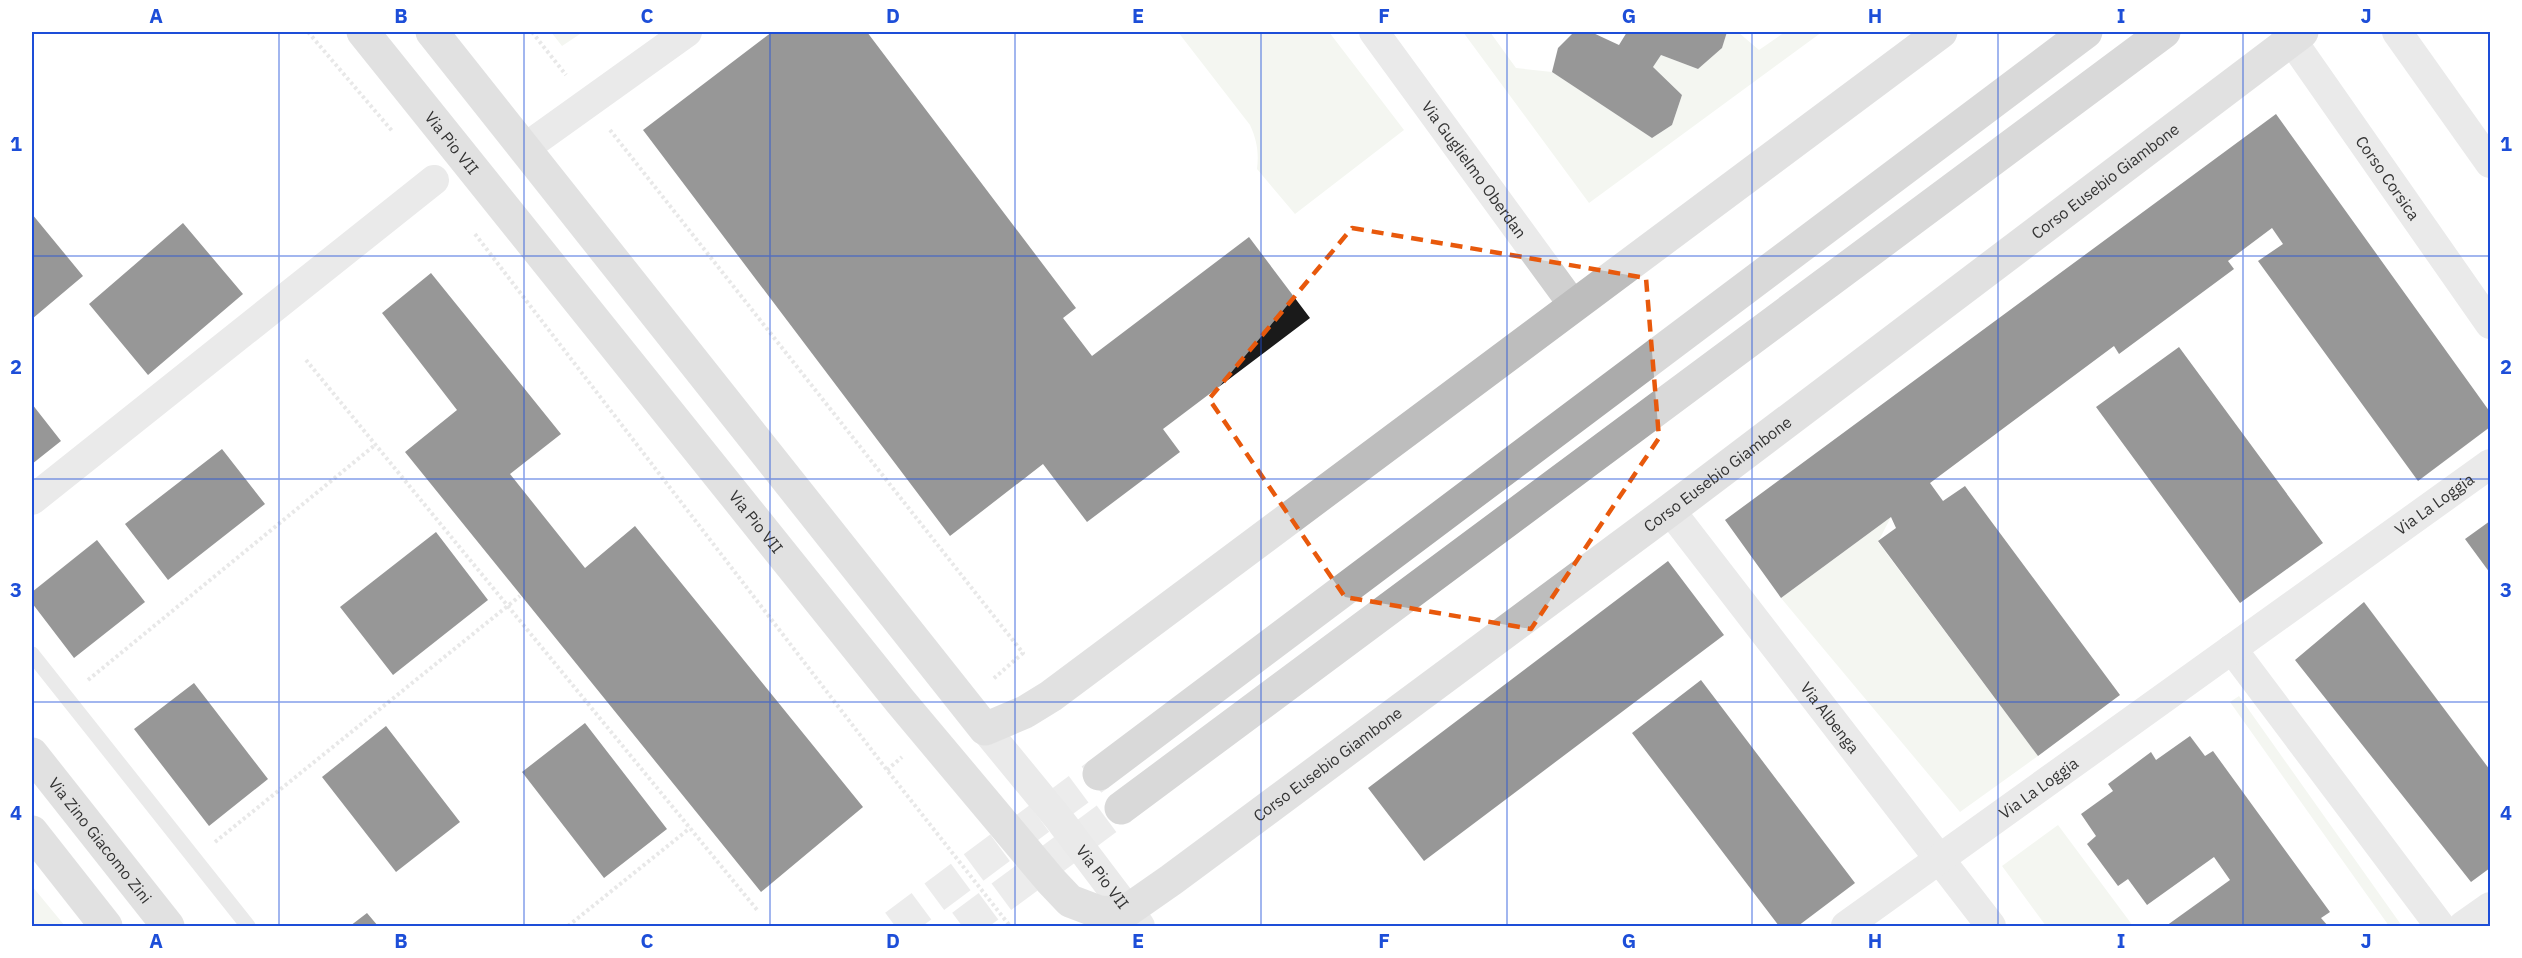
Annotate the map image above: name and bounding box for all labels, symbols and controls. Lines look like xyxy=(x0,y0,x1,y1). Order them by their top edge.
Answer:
text: A xyxy=(149,2,163,29)
text: B xyxy=(394,2,408,29)
text: C xyxy=(640,2,654,29)
text: D xyxy=(886,2,900,29)
text: E xyxy=(1132,2,1144,29)
text: F xyxy=(1378,2,1390,29)
text: G xyxy=(1622,2,1636,29)
text: H xyxy=(1868,2,1882,29)
text: I xyxy=(2117,2,2125,29)
text: J xyxy=(2360,2,2372,29)
street label: Via Guglielmo Oberdan xyxy=(1417,97,1531,242)
street label: Via Pio VII xyxy=(421,107,483,178)
street label: Corso Eusebio Giambone xyxy=(2027,118,2183,243)
text: 1 xyxy=(10,130,22,157)
text: 1 xyxy=(2500,130,2512,157)
street label: Corso Corsica xyxy=(2352,132,2425,224)
text: 2 xyxy=(10,353,22,380)
text: 2 xyxy=(2500,353,2512,380)
street label: Corso Eusebio Giambone xyxy=(1640,412,1796,536)
street label: Via La Loggia xyxy=(2391,469,2478,539)
street label: Via Pio VII xyxy=(725,486,787,557)
text: 3 xyxy=(10,576,22,603)
text: 3 xyxy=(2500,576,2512,603)
street label: Via Albenga xyxy=(1796,678,1864,757)
street label: Corso Eusebio Giambone xyxy=(1249,702,1406,826)
street label: Via La Loggia xyxy=(1995,752,2082,823)
street label: Via Zino Giacomo Zini xyxy=(44,773,156,907)
text: 4 xyxy=(10,799,22,826)
text: 4 xyxy=(2500,799,2512,826)
street label: Via Pio VII xyxy=(1072,841,1133,913)
text: A xyxy=(149,927,163,954)
text: B xyxy=(394,927,408,954)
text: C xyxy=(640,927,654,954)
text: D xyxy=(886,927,900,954)
text: E xyxy=(1132,927,1144,954)
text: F xyxy=(1378,927,1390,954)
text: G xyxy=(1622,927,1636,954)
text: H xyxy=(1868,927,1882,954)
text: I xyxy=(2117,927,2125,954)
text: J xyxy=(2360,927,2372,954)

